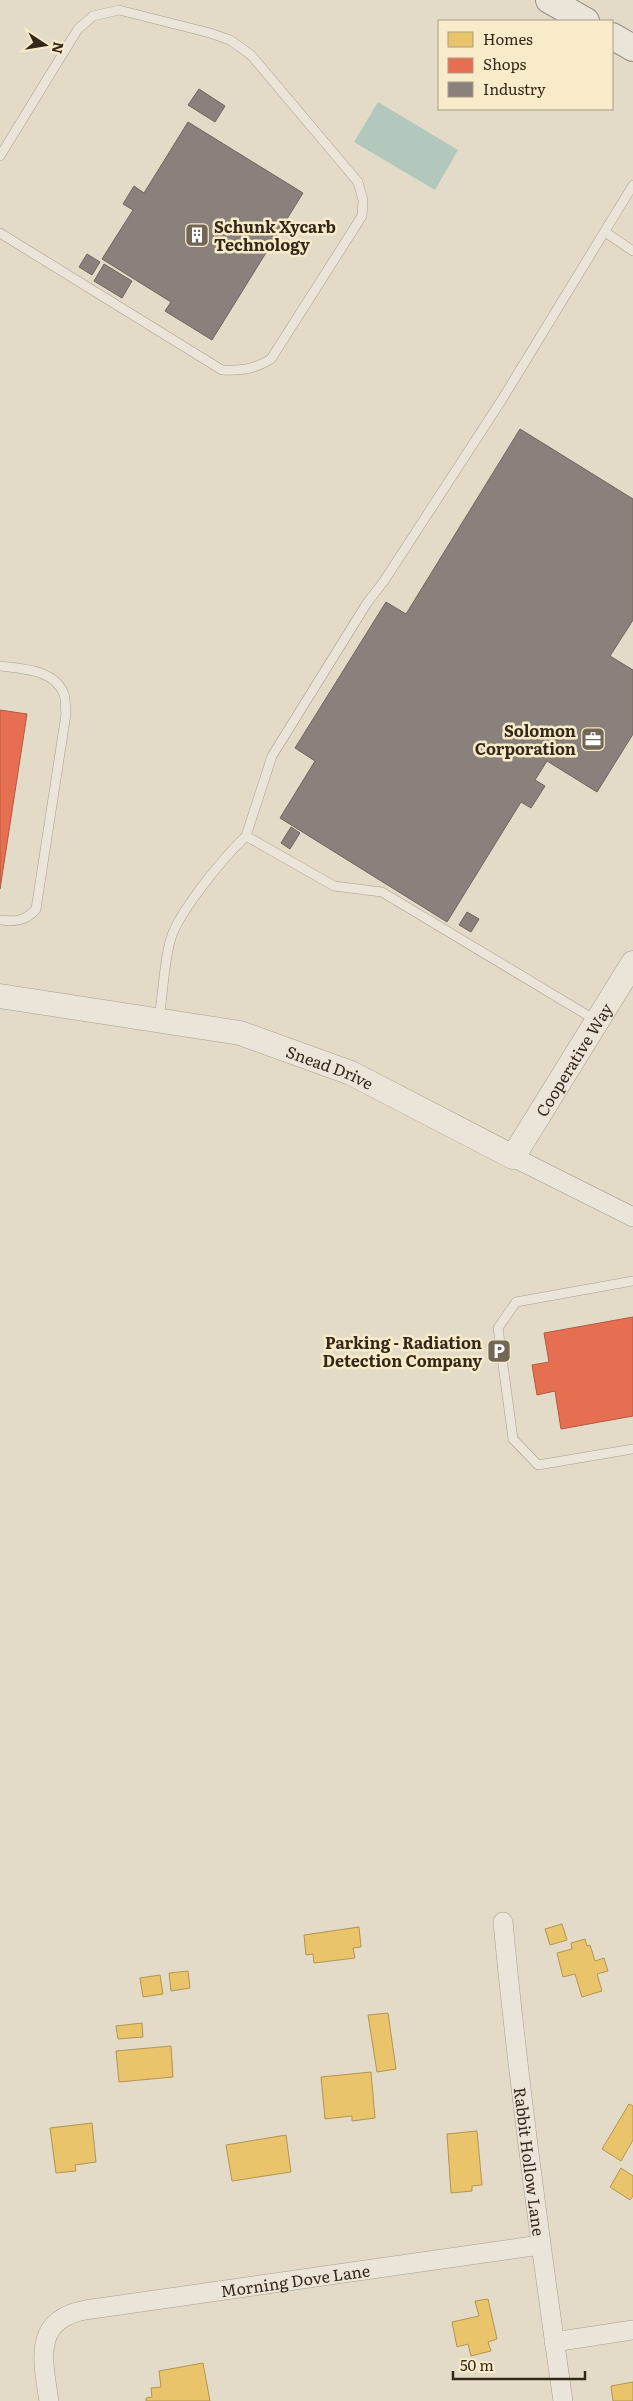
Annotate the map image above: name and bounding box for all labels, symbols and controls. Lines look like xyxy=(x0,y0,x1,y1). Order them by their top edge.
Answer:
north arrow xyxy=(20,20,70,70)
legend xyxy=(438,20,613,110)
text: Homes xyxy=(483,27,533,50)
text: N xyxy=(48,40,70,56)
text: Shops xyxy=(483,52,526,75)
text: Industry xyxy=(483,77,546,100)
place label: Schunk Xycarb Technology xyxy=(214,214,336,256)
building icon: Schunk Xycarb Technology xyxy=(184,222,210,248)
place label: Solomon Corporation xyxy=(475,718,576,760)
office icon: Solomon Corporation xyxy=(580,726,606,752)
street label: Cooperative Way xyxy=(529,997,618,1121)
street label: Snead Drive xyxy=(283,1039,378,1095)
place label: Parking - Radiation Detection Company xyxy=(323,1330,482,1372)
parking icon: Parking - Radiation Detection Company xyxy=(486,1338,512,1364)
street label: Rabbit Hollow Lane xyxy=(509,2086,552,2237)
street label: Morning Dove Lane xyxy=(219,2257,371,2303)
scale bar xyxy=(453,2348,586,2380)
text: 50 m xyxy=(460,2353,494,2376)

